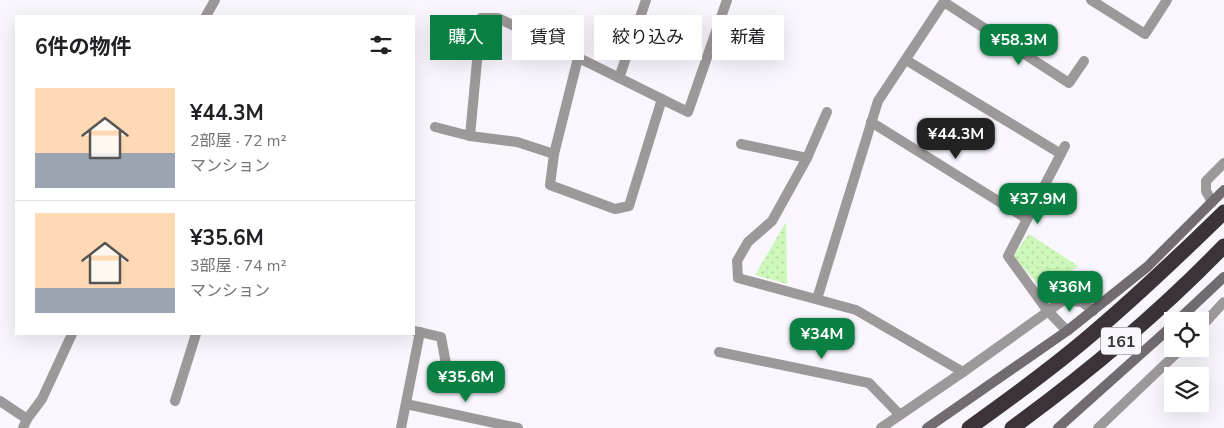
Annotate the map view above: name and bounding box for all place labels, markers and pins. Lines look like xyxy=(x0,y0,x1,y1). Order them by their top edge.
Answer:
pin: ¥58.3M xyxy=(978,23,1060,66)
pin: ¥44.3M xyxy=(915,118,997,160)
pin: ¥37.9M xyxy=(997,182,1079,225)
pin: ¥36M xyxy=(1040,270,1100,313)
pin: ¥34M xyxy=(792,318,852,360)
pin: ¥35.6M xyxy=(425,360,507,403)

